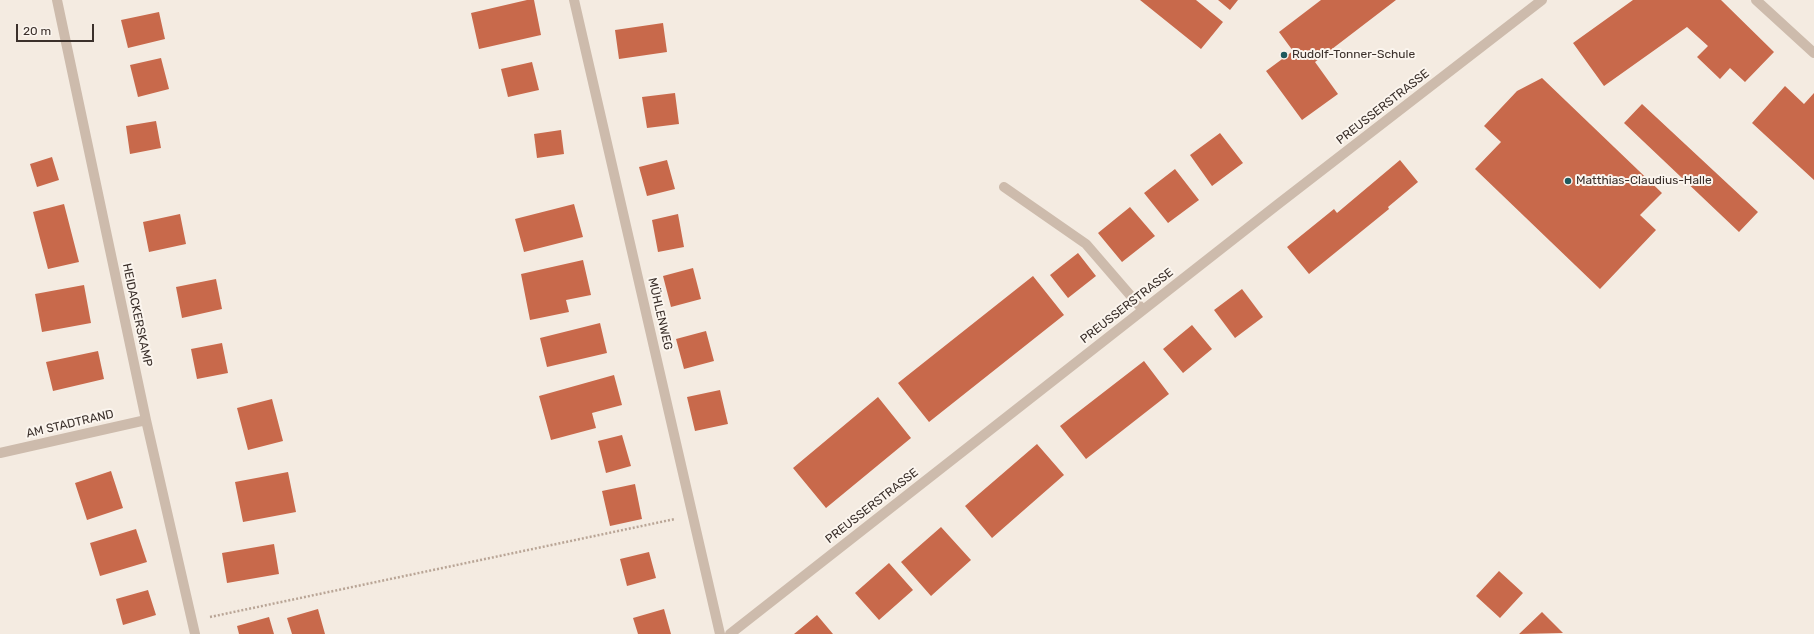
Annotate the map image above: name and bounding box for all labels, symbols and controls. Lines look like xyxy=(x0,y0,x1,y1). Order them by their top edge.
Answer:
scale bar xyxy=(18,16,96,42)
text: 20 m xyxy=(23,24,51,38)
place label: Rudolf-Tonner-Schule xyxy=(1292,48,1415,62)
marker: Rudolf-Tonner-Schule xyxy=(1279,50,1289,60)
street label: PREUSSERSTRASSE xyxy=(1334,66,1432,148)
place label: Matthias-Claudius-Halle xyxy=(1576,174,1712,188)
marker: Matthias-Claudius-Halle xyxy=(1563,176,1573,186)
street label: HEIDACKERSKAMP xyxy=(119,262,155,368)
street label: PREUSSERSTRASSE xyxy=(1078,265,1176,347)
street label: MÜHLENWEG xyxy=(645,276,675,352)
street label: AM STADTRAND xyxy=(25,407,115,441)
street label: PREUSSERSTRASSE xyxy=(823,465,921,547)

